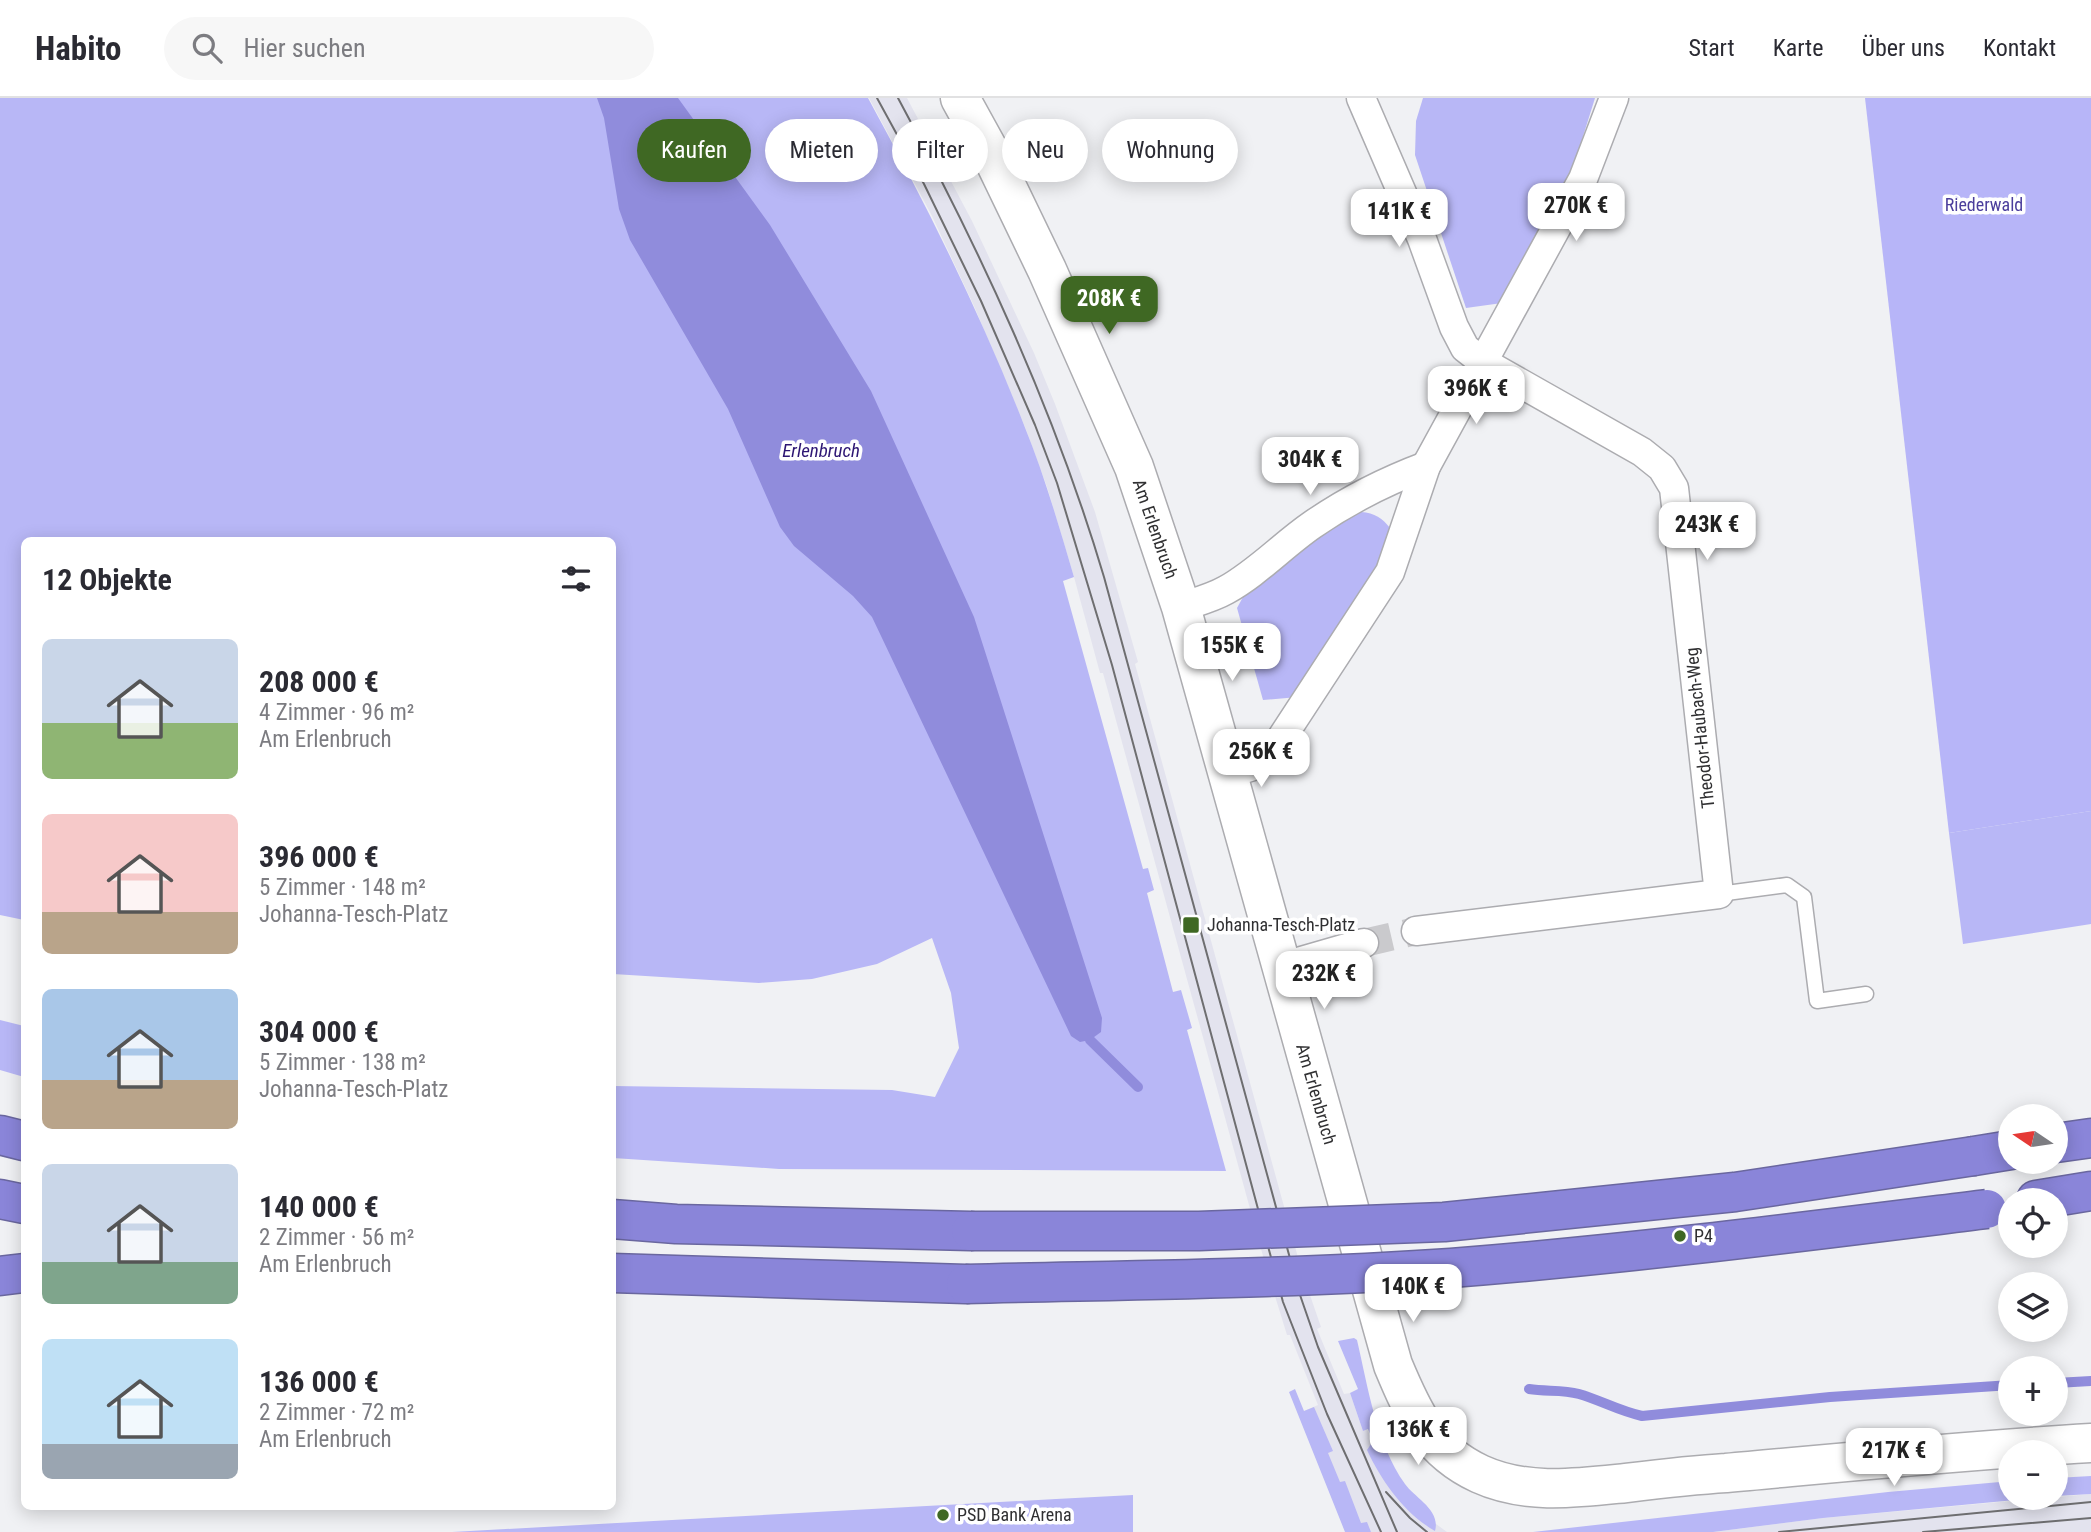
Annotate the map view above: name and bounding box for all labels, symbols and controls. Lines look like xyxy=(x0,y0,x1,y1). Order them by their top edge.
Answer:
search box xyxy=(164,17,654,80)
text: Habito xyxy=(35,29,122,68)
icon: search xyxy=(188,29,226,67)
text: Hier suchen xyxy=(244,33,365,63)
text: Start xyxy=(1689,34,1735,62)
text: Karte xyxy=(1773,34,1823,62)
text: Über uns xyxy=(1861,34,1945,62)
text: Kontakt xyxy=(1983,34,2056,62)
chip: Kaufen xyxy=(637,119,751,182)
chip: Mieten xyxy=(765,119,878,182)
chip: Filter xyxy=(892,119,988,182)
chip: Neu xyxy=(1002,119,1088,182)
chip: Wohnung xyxy=(1102,119,1238,182)
pin: 270K € xyxy=(1519,184,1633,243)
pin: 141K € xyxy=(1342,190,1456,249)
text: 270K € xyxy=(1544,192,1608,219)
park label: Riederwald xyxy=(1945,194,2023,215)
text: 141K € xyxy=(1367,198,1431,225)
pin: 208K € xyxy=(1052,276,1166,336)
text: 208K € xyxy=(1077,285,1141,312)
pin: 396K € xyxy=(1419,366,1533,426)
text: 396K € xyxy=(1444,375,1508,402)
pin: 304K € xyxy=(1253,438,1367,497)
water label: Erlenbruch xyxy=(782,439,860,462)
text: 304K € xyxy=(1278,446,1342,473)
street label: Am Erlenbruch xyxy=(1129,476,1182,581)
pin: 243K € xyxy=(1650,503,1764,562)
text: 243K € xyxy=(1675,511,1739,538)
icon: filters xyxy=(557,560,595,598)
text: 12 Objekte xyxy=(42,562,172,597)
pin: 155K € xyxy=(1175,624,1289,683)
text: 155K € xyxy=(1200,632,1264,659)
street label: Theodor-Haubach-Weg xyxy=(1681,647,1718,810)
text: 208 000 € xyxy=(259,664,379,699)
icon: home xyxy=(98,667,182,751)
text: 4 Zimmer · 96 m² xyxy=(259,699,414,726)
text: Am Erlenbruch xyxy=(259,726,392,753)
pin: 256K € xyxy=(1204,730,1318,789)
text: 256K € xyxy=(1229,738,1293,765)
text: 396 000 € xyxy=(259,839,379,874)
icon: home xyxy=(98,842,182,926)
text: 5 Zimmer · 148 m² xyxy=(259,874,426,901)
text: Johanna-Tesch-Platz xyxy=(259,901,448,928)
place label: Johanna-Tesch-Platz xyxy=(1207,914,1355,935)
marker: Johanna-Tesch-Platz xyxy=(1181,915,1201,935)
pin: 232K € xyxy=(1267,951,1381,1011)
text: 232K € xyxy=(1292,960,1356,987)
text: 304 000 € xyxy=(259,1014,379,1049)
icon: home xyxy=(98,1017,182,1101)
street label: Am Erlenbruch xyxy=(1292,1041,1341,1147)
text: 5 Zimmer · 138 m² xyxy=(259,1049,426,1076)
text: Johanna-Tesch-Platz xyxy=(259,1076,448,1103)
north arrow xyxy=(1998,1104,2068,1174)
map controls xyxy=(1998,1104,2068,1510)
button: locate xyxy=(1998,1188,2068,1258)
text: 140 000 € xyxy=(259,1189,379,1224)
icon: home xyxy=(98,1192,182,1276)
text: 2 Zimmer · 56 m² xyxy=(259,1224,414,1251)
place label: P4 xyxy=(1694,1225,1713,1246)
marker: P4 xyxy=(1672,1228,1688,1244)
text: Am Erlenbruch xyxy=(259,1251,392,1278)
pin: 140K € xyxy=(1356,1264,1470,1324)
button: layers xyxy=(1998,1272,2068,1342)
text: 140K € xyxy=(1381,1273,1445,1300)
button: + xyxy=(1998,1356,2068,1426)
text: 136 000 € xyxy=(259,1364,379,1399)
icon: home xyxy=(98,1367,182,1451)
text: 2 Zimmer · 72 m² xyxy=(259,1399,414,1426)
pin: 136K € xyxy=(1361,1408,1475,1467)
text: 136K € xyxy=(1386,1416,1450,1443)
text: Am Erlenbruch xyxy=(259,1426,392,1453)
pin: 217K € xyxy=(1837,1428,1951,1488)
text: 217K € xyxy=(1862,1437,1926,1464)
button: − xyxy=(1998,1440,2068,1510)
place label: PSD Bank Arena xyxy=(957,1504,1072,1525)
marker: PSD Bank Arena xyxy=(935,1507,951,1523)

